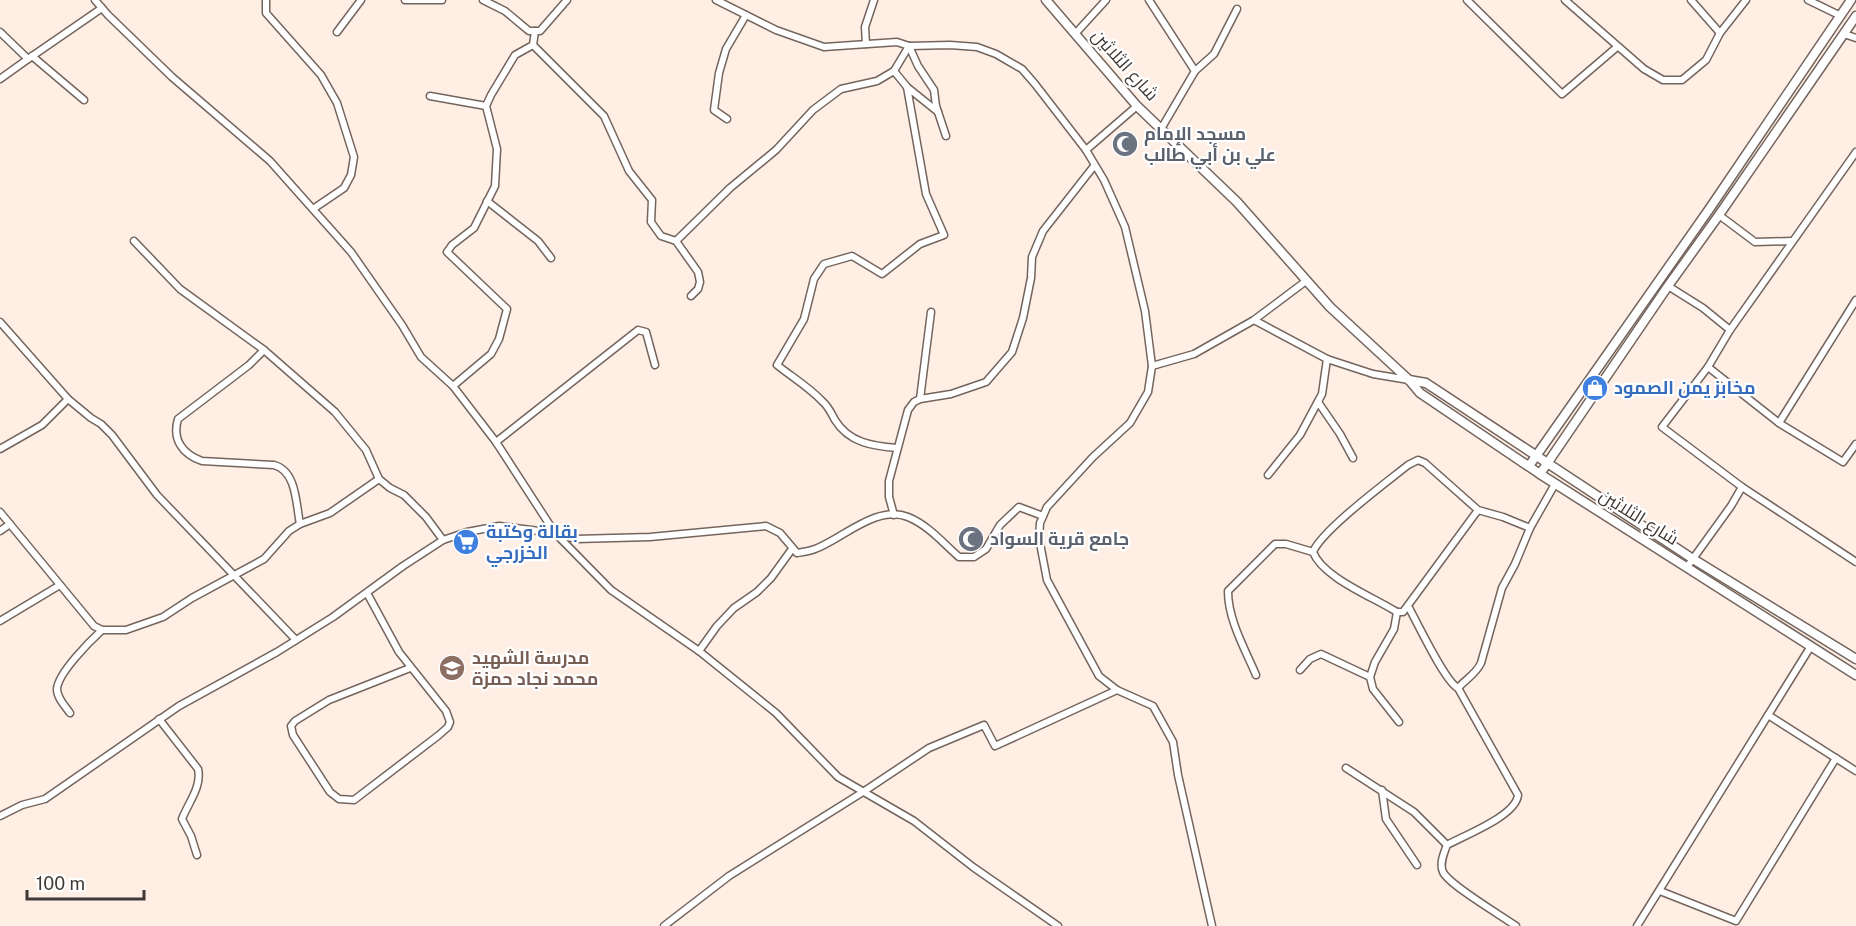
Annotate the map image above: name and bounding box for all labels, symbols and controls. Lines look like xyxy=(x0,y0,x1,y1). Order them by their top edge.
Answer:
street label: شارع الثلاثين xyxy=(1086,25,1163,106)
place label: مسجد الإمام علي بن أبي طالب xyxy=(1144,123,1276,170)
mosque icon: مسجد الإمام علي بن أبي طالب xyxy=(1110,129,1140,159)
shop icon: مخابز يمن الصمود xyxy=(1580,373,1610,403)
place label: مخابز يمن الصمود xyxy=(1614,377,1756,399)
street label: شارع الثلاثين xyxy=(1595,484,1683,551)
place label: بقالة وكتبة الخزرجي xyxy=(486,521,578,568)
mosque icon: جامع قرية السواد xyxy=(956,524,986,554)
supermarket icon: بقالة وكتبة الخزرجي xyxy=(451,527,481,557)
place label: جامع قرية السواد xyxy=(990,528,1129,551)
place label: مدرسة الشهيد محمد نجاد حمزة xyxy=(472,647,598,690)
school or university icon: مدرسة الشهيد محمد نجاد حمزة xyxy=(437,653,467,683)
scale bar xyxy=(27,863,144,901)
text: 100 m xyxy=(36,873,85,894)

